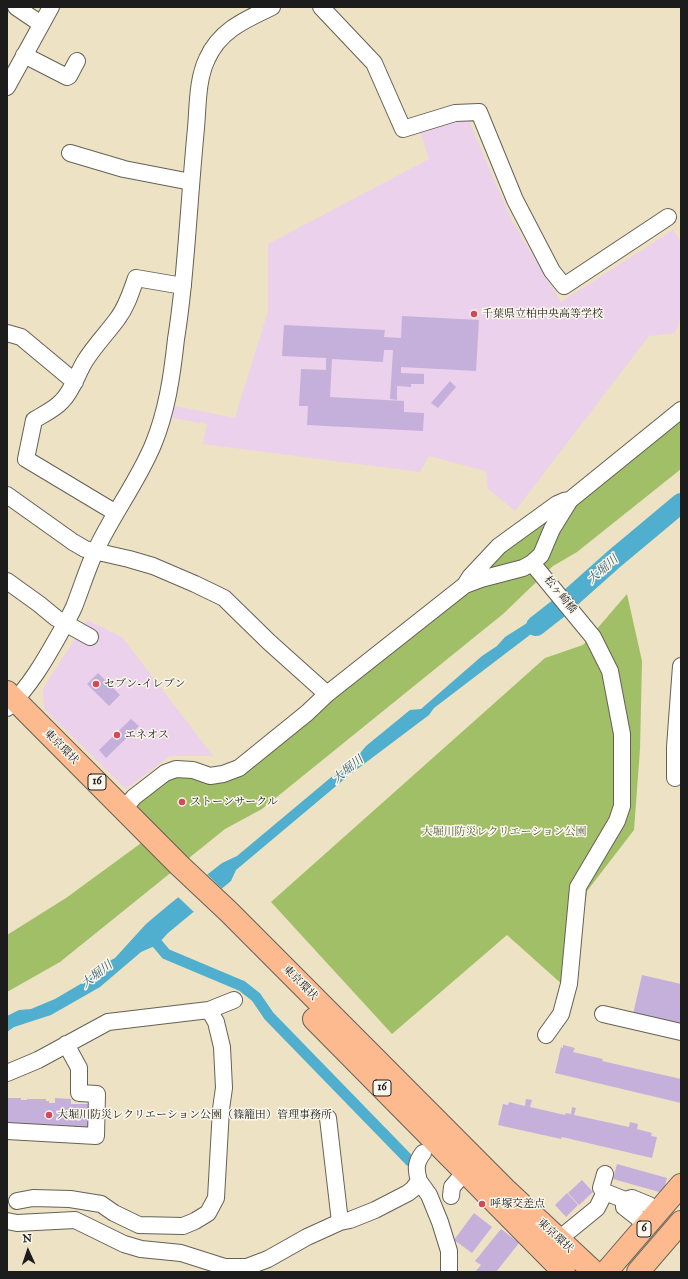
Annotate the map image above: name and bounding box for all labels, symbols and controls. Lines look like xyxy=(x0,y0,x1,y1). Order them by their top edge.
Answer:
place label: 千葉県立柏中央高等学校 xyxy=(482,307,603,321)
marker: 千葉県立柏中央高等学校 xyxy=(469,309,479,319)
water label: 大堀川 xyxy=(585,553,621,587)
street label: 松ヶ崎橋 xyxy=(541,574,579,616)
place label: セブン-イレブン xyxy=(104,677,186,691)
marker: セブン-イレブン xyxy=(91,679,101,689)
street label: 東京環状 xyxy=(41,727,81,767)
place label: エネオス xyxy=(125,728,169,742)
marker: エネオス xyxy=(112,730,122,740)
water label: 大堀川 xyxy=(329,753,367,787)
road number: 16 xyxy=(88,774,106,790)
place label: ストーンサークル xyxy=(190,795,278,809)
marker: ストーンサークル xyxy=(177,797,187,807)
park label: 大堀川防災レクリエーション公園 xyxy=(422,825,586,839)
water label: 大堀川 xyxy=(78,958,116,992)
street label: 東京環状 xyxy=(280,963,320,1003)
road number: 16 xyxy=(373,1080,391,1096)
place label: 大堀川防災レクリエーション公園（篠籠田）管理事務所 xyxy=(57,1108,332,1122)
marker: 大堀川防災レクリエーション公園（篠籠田）管理事務所 xyxy=(44,1110,54,1120)
place label: 呼塚交差点 xyxy=(490,1197,545,1211)
marker: 呼塚交差点 xyxy=(477,1199,487,1209)
street label: 東京環状 xyxy=(534,1216,576,1256)
road number: 6 xyxy=(637,1221,651,1237)
north arrow xyxy=(8,1231,48,1271)
text: N xyxy=(22,1232,32,1245)

